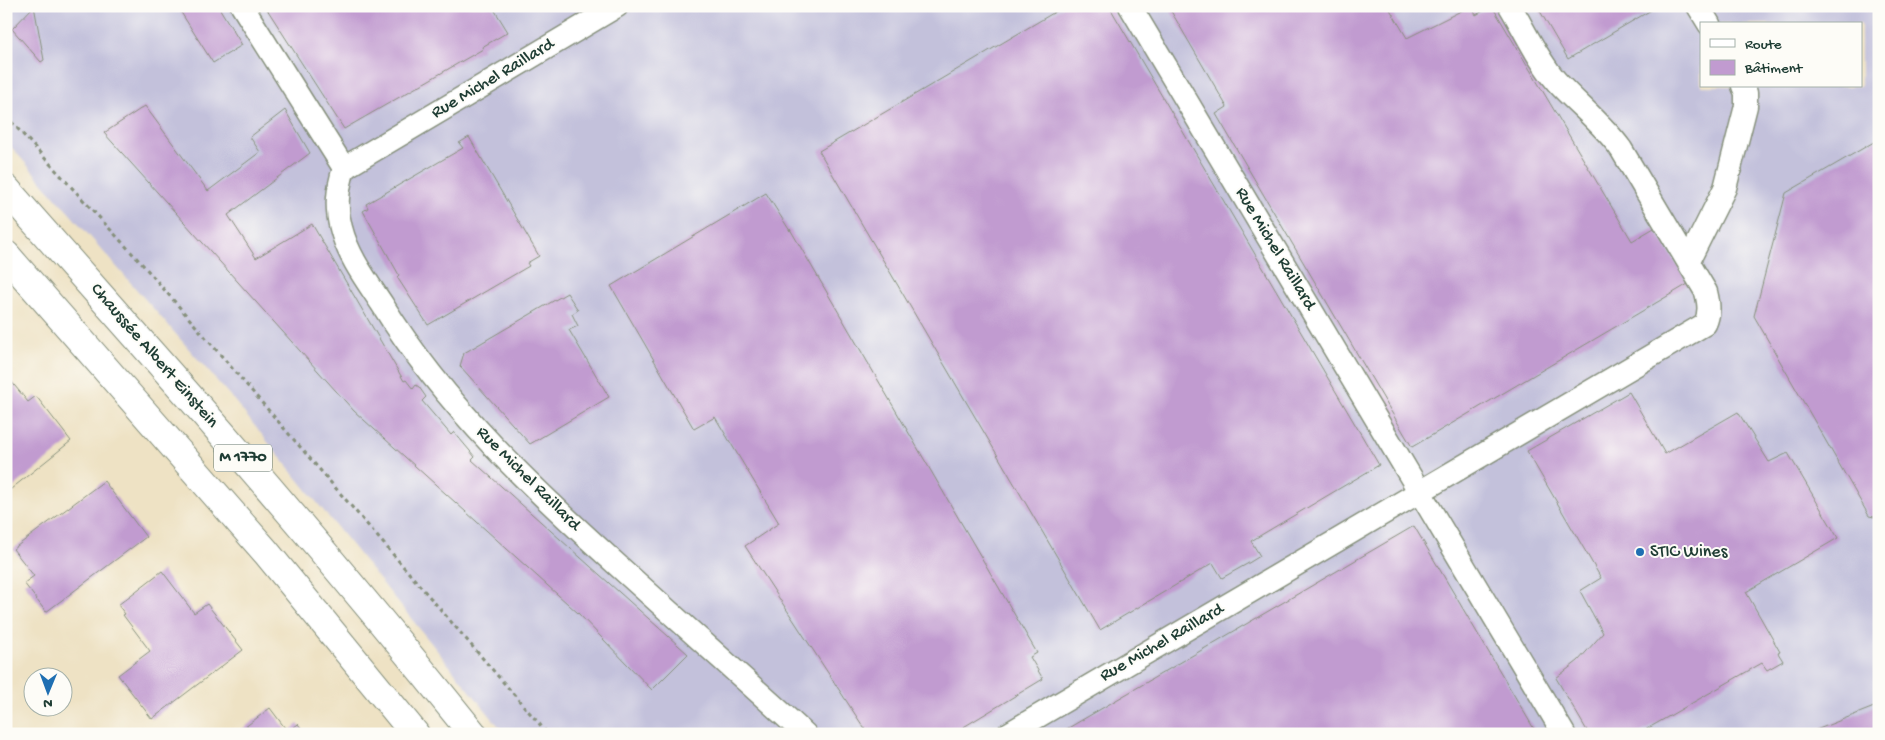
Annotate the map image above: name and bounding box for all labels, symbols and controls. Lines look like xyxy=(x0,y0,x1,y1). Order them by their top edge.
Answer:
legend xyxy=(1700,22,1862,88)
street label: Rue Michel Raillard xyxy=(428,33,559,124)
text: Route xyxy=(1745,36,1782,54)
text: Bâtiment xyxy=(1744,60,1804,78)
street label: Rue Michel Raillard xyxy=(1230,184,1321,315)
street label: Chaussée Albert Einstein xyxy=(85,279,223,433)
street label: Rue Michel Raillard xyxy=(471,422,586,537)
road number: M 1770 xyxy=(214,444,272,472)
place label: STIC Wines xyxy=(1650,542,1729,563)
marker: STIC Wines xyxy=(1634,546,1646,558)
street label: Rue Michel Raillard xyxy=(1096,598,1229,687)
north arrow xyxy=(22,668,72,718)
text: N xyxy=(43,694,53,711)

